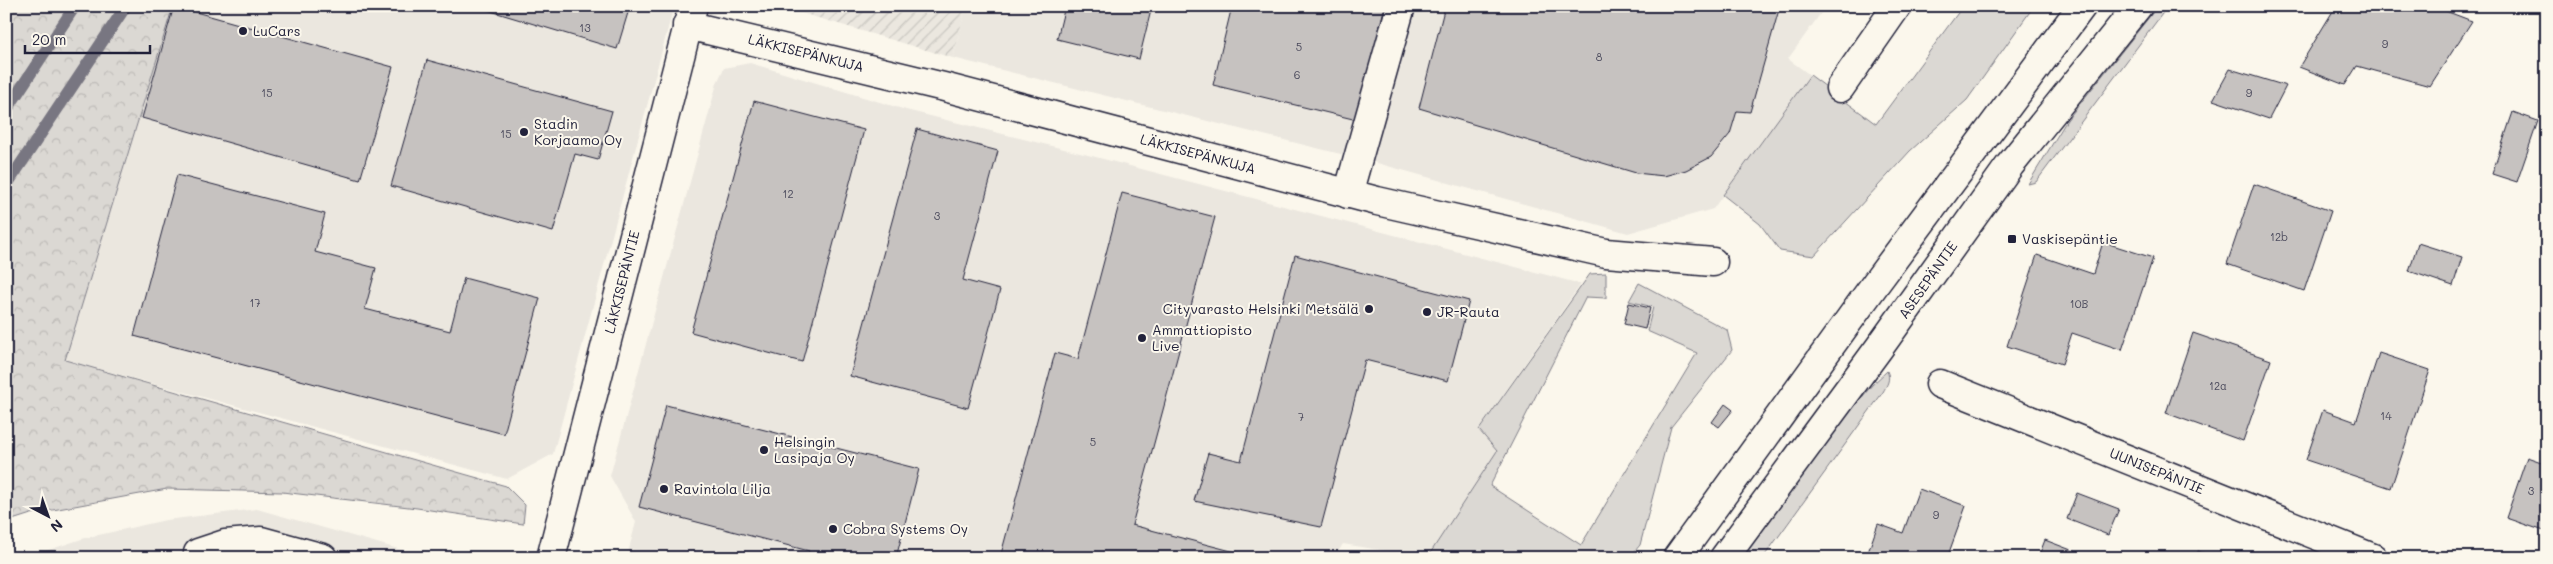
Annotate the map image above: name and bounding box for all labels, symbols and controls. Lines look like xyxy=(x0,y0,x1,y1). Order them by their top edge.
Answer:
house number: 13 xyxy=(579,20,591,35)
place label: LuCars xyxy=(253,21,301,40)
scale bar xyxy=(25,22,150,54)
marker: LuCars xyxy=(237,25,249,37)
text: 20 m xyxy=(32,29,66,49)
street label: LÄKKISEPÄNKUJA xyxy=(746,29,866,76)
house number: 9 xyxy=(2382,36,2389,51)
house number: 5 xyxy=(1296,39,1302,54)
house number: 8 xyxy=(1596,49,1603,64)
house number: 6 xyxy=(1294,67,1300,82)
house number: 15 xyxy=(261,85,273,100)
house number: 9 xyxy=(2246,85,2253,100)
place label: Stadin Korjaamo Oy xyxy=(534,114,622,149)
house number: 15 xyxy=(500,126,512,141)
marker: Stadin Korjaamo Oy xyxy=(518,126,530,138)
street label: LÄKKISEPÄNKUJA xyxy=(1138,129,1258,178)
house number: 12 xyxy=(782,186,794,201)
house number: 3 xyxy=(934,208,941,223)
street label: LÄKKISEPÄNTIE xyxy=(600,228,643,335)
place label: Vaskisepäntie xyxy=(2022,229,2118,248)
house number: 12b xyxy=(2270,229,2288,244)
marker: Vaskisepäntie xyxy=(2006,233,2018,245)
street label: ASESEPÄNTIE xyxy=(1894,237,1961,322)
house number: 17 xyxy=(249,295,261,310)
house number: 10B xyxy=(2070,296,2088,311)
place label: Cityvarasto Helsinki Metsälä xyxy=(1163,299,1359,318)
place label: JR-Rauta xyxy=(1437,302,1500,321)
marker: Cityvarasto Helsinki Metsälä xyxy=(1363,303,1375,315)
marker: JR-Rauta xyxy=(1421,306,1433,318)
place label: Ammattiopisto Live xyxy=(1152,320,1252,355)
marker: Ammattiopisto Live xyxy=(1136,332,1148,344)
house number: 12a xyxy=(2209,378,2227,393)
house number: 14 xyxy=(2380,408,2392,423)
house number: 7 xyxy=(1298,409,1304,424)
place label: Helsingin Lasipaja Oy xyxy=(774,432,855,467)
house number: 5 xyxy=(1090,434,1096,449)
street label: UUNISEPÄNTIE xyxy=(2107,443,2207,498)
marker: Helsingin Lasipaja Oy xyxy=(758,444,770,456)
place label: Ravintola Lilja xyxy=(674,479,771,498)
marker: Ravintola Lilja xyxy=(658,483,670,495)
house number: 3 xyxy=(2528,483,2535,498)
north arrow xyxy=(22,492,72,542)
house number: 9 xyxy=(1933,507,1940,522)
text: N xyxy=(47,516,67,537)
place label: Cobra Systems Oy xyxy=(843,519,968,538)
marker: Cobra Systems Oy xyxy=(827,523,839,535)

